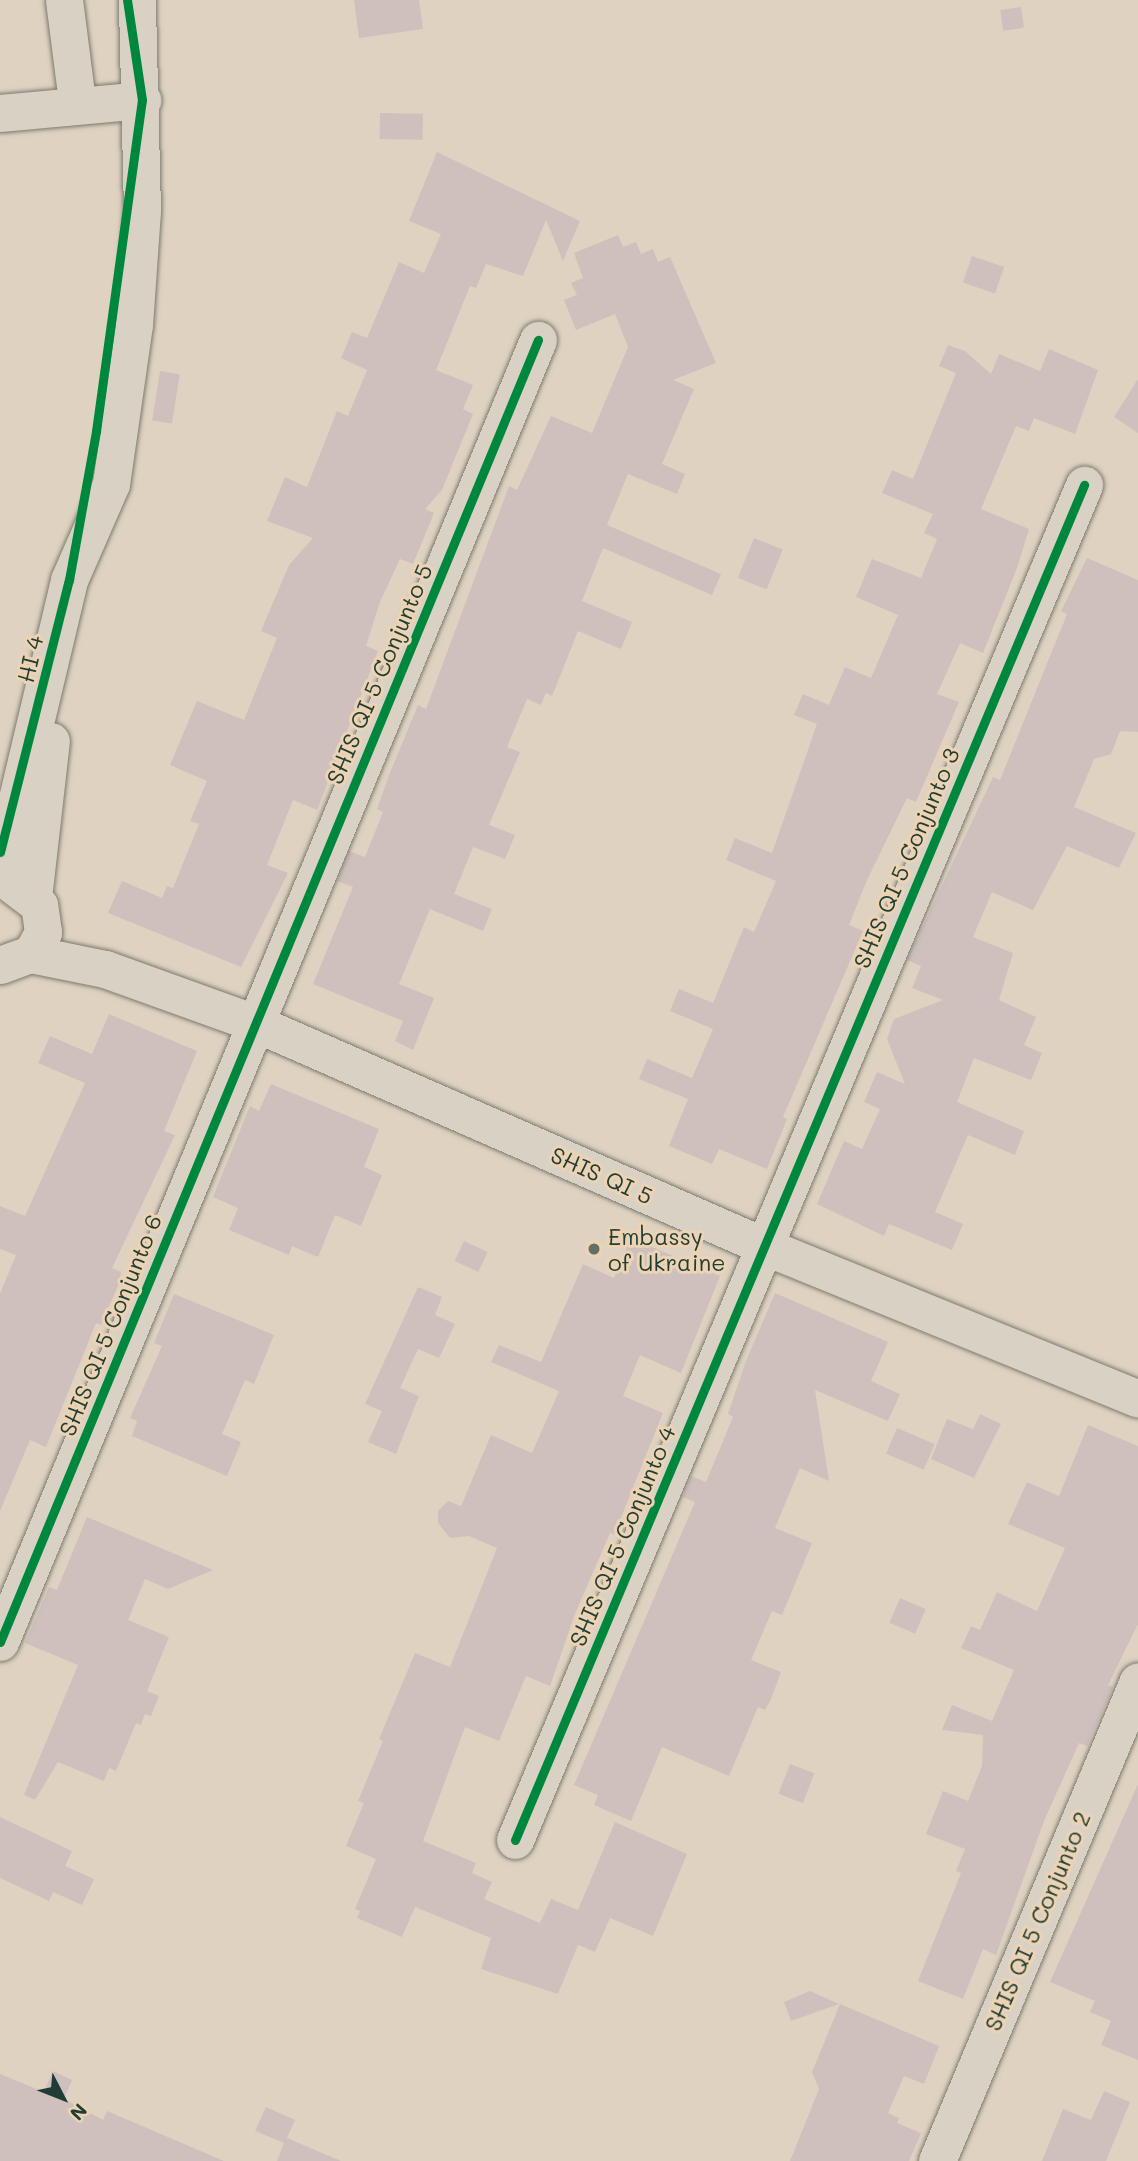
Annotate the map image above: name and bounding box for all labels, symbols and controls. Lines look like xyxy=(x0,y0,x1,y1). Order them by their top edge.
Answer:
street label: SHIS QI 5 Conjunto 5 xyxy=(320,560,438,788)
street label: HI 4 xyxy=(11,633,49,685)
street label: SHIS QI 5 Conjunto 3 xyxy=(847,744,965,972)
street label: SHIS QI 5 xyxy=(547,1140,657,1210)
street label: SHIS QI 5 Conjunto 6 xyxy=(53,1210,167,1440)
place label: Embassy of Ukraine xyxy=(608,1222,725,1276)
marker: Embassy of Ukraine xyxy=(586,1241,602,1257)
street label: SHIS QI 5 Conjunto 4 xyxy=(563,1422,681,1650)
street label: SHIS QI 5 Conjunto 2 xyxy=(978,1807,1096,2035)
north arrow xyxy=(28,2063,98,2133)
text: N xyxy=(65,2099,93,2126)

